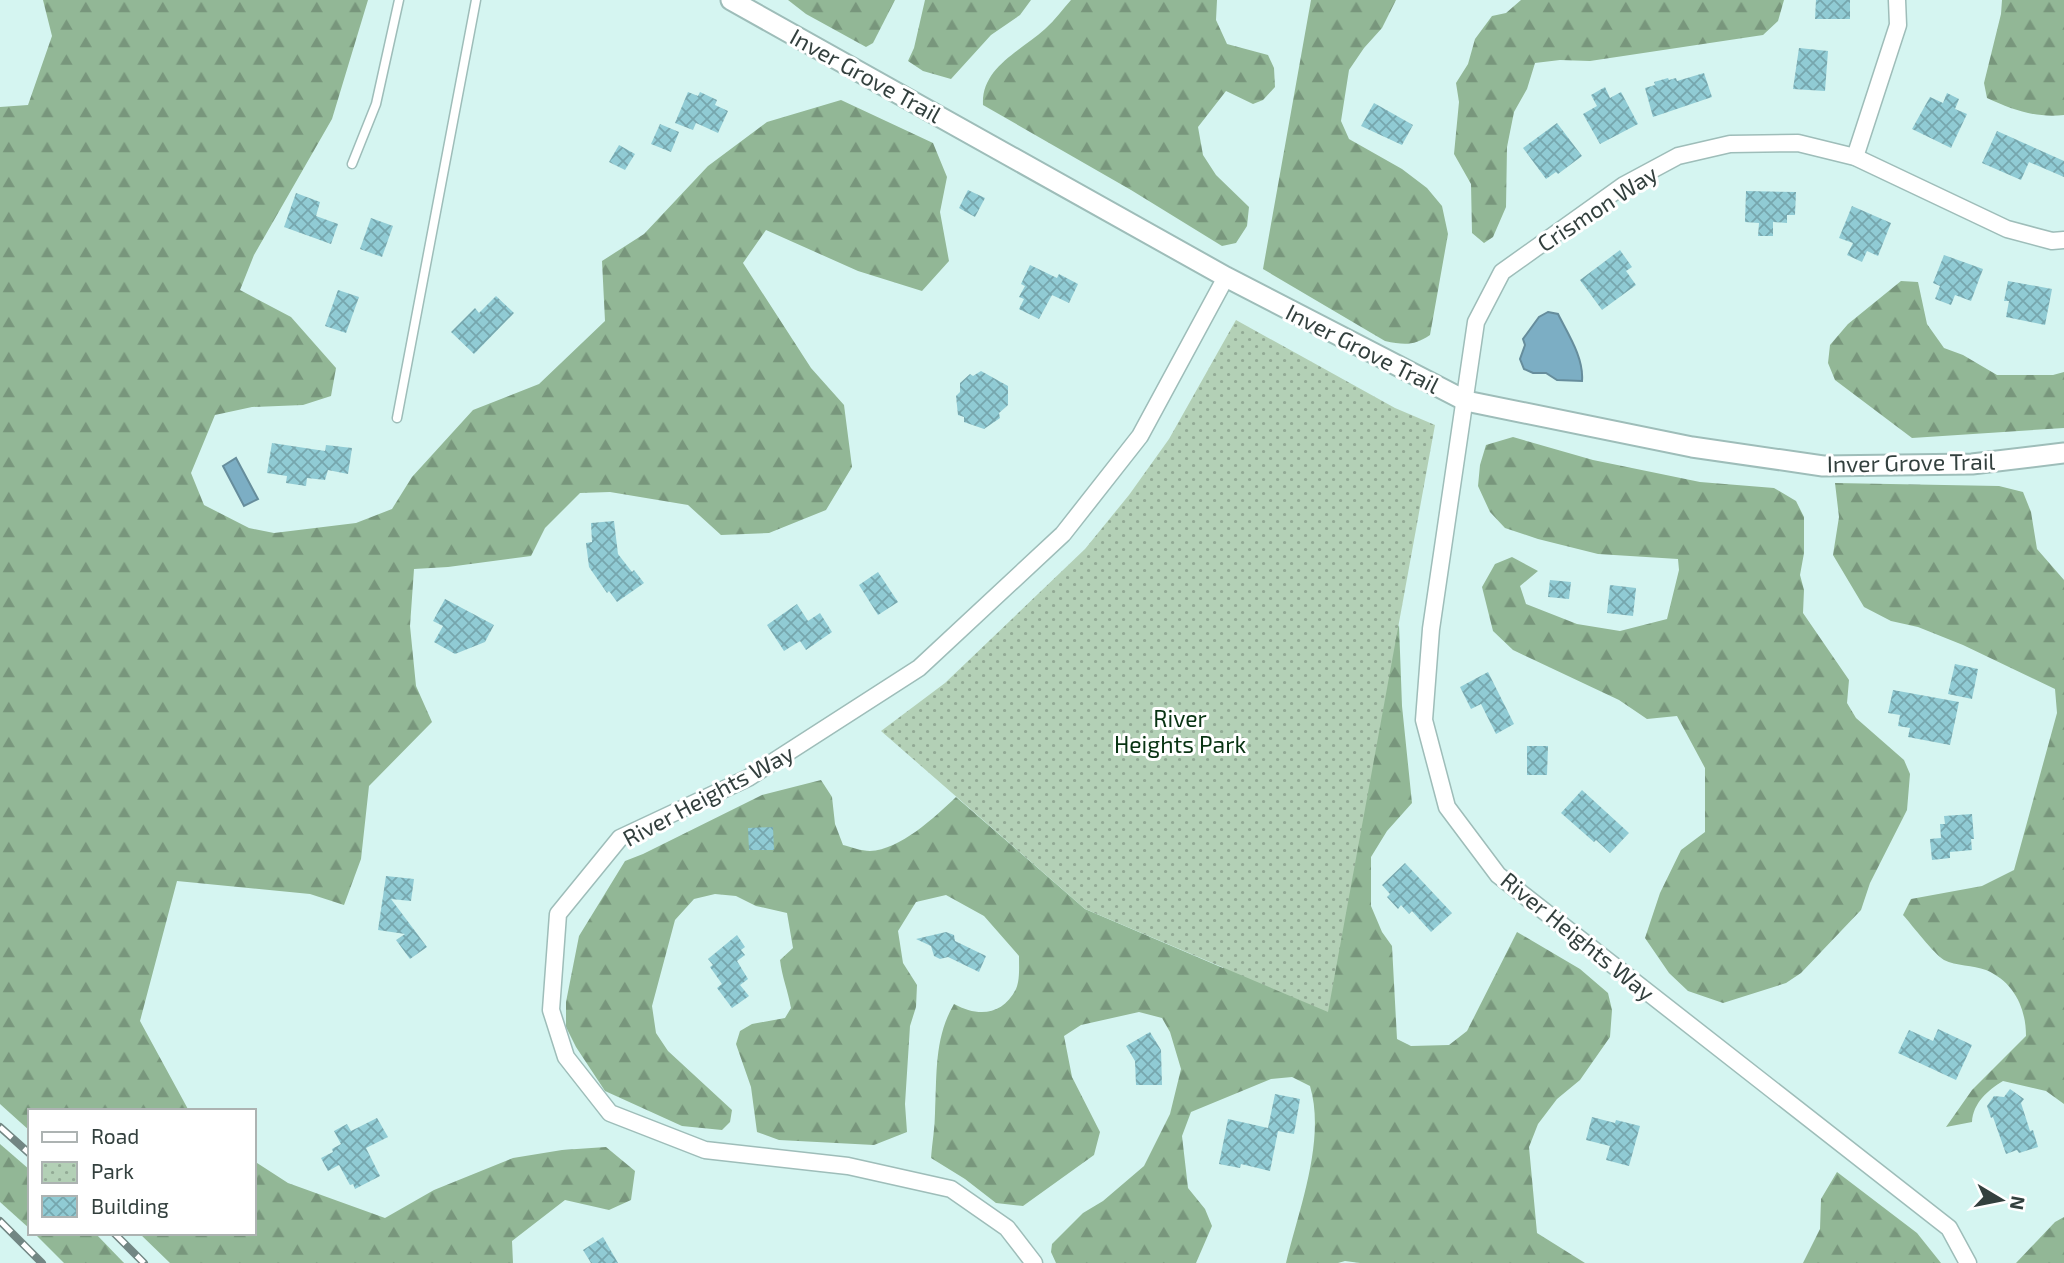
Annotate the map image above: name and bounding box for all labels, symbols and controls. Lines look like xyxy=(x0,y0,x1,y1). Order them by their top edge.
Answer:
street label: Inver Grove Trail xyxy=(785,22,947,128)
street label: Crismon Way xyxy=(1532,159,1662,257)
street label: Inver Grove Trail xyxy=(1282,297,1445,399)
street label: Inver Grove Trail xyxy=(1826,447,1996,477)
park label: River Heights Park xyxy=(1114,704,1246,758)
street label: River Heights Way xyxy=(618,738,798,852)
street label: River Heights Way xyxy=(1496,866,1660,1006)
legend xyxy=(28,1109,256,1235)
text: Road xyxy=(91,1123,139,1148)
text: Park xyxy=(91,1158,134,1183)
north arrow xyxy=(1966,1165,2036,1235)
text: Building xyxy=(91,1193,169,1218)
text: N xyxy=(2006,1194,2031,1212)

